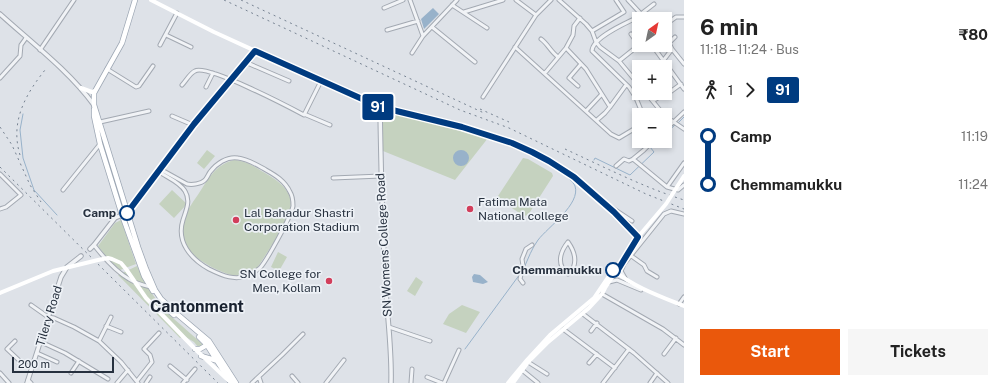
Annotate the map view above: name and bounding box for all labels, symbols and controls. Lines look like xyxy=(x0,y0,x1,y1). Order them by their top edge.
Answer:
north arrow xyxy=(632,12,672,52)
map controls xyxy=(632,12,672,148)
text: 6 min xyxy=(700,14,758,40)
text: ₹80 xyxy=(959,26,988,43)
text: 11:18 – 11:24 · Bus xyxy=(700,42,799,57)
button: + xyxy=(632,60,672,100)
icon: walk xyxy=(700,79,722,101)
icon: forward xyxy=(739,79,761,101)
text: 91 xyxy=(775,82,791,98)
text: 1 xyxy=(728,83,733,98)
line badge: 91 xyxy=(360,94,396,120)
text: 91 xyxy=(370,99,386,115)
button: − xyxy=(632,108,672,148)
text: Camp xyxy=(730,128,772,145)
text: 11:19 xyxy=(961,129,988,144)
street label: SN Womens College Road xyxy=(373,173,395,317)
text: Chemmamukku xyxy=(730,176,842,193)
text: 11:24 xyxy=(958,177,988,192)
place label: Fatima Mata National college xyxy=(478,195,569,223)
marker: Fatima Mata National college xyxy=(465,204,475,214)
marker: Camp xyxy=(119,205,135,221)
place label: Camp xyxy=(83,206,116,220)
place label: Lal Bahadur Shastri Corporation Stadium xyxy=(244,206,359,234)
marker: Lal Bahadur Shastri Corporation Stadium xyxy=(231,215,241,225)
marker: Chemmamukku xyxy=(605,262,621,278)
place label: Chemmamukku xyxy=(512,263,602,277)
place label: SN College for Men, Kollam xyxy=(239,267,321,295)
marker: SN College for Men, Kollam xyxy=(324,276,334,286)
street label: Tilery Road xyxy=(33,284,65,348)
district label: Cantonment xyxy=(150,297,244,316)
button: Start xyxy=(700,329,840,375)
button: Tickets xyxy=(848,329,988,375)
scale bar xyxy=(12,355,114,374)
text: 200 m xyxy=(18,358,50,370)

